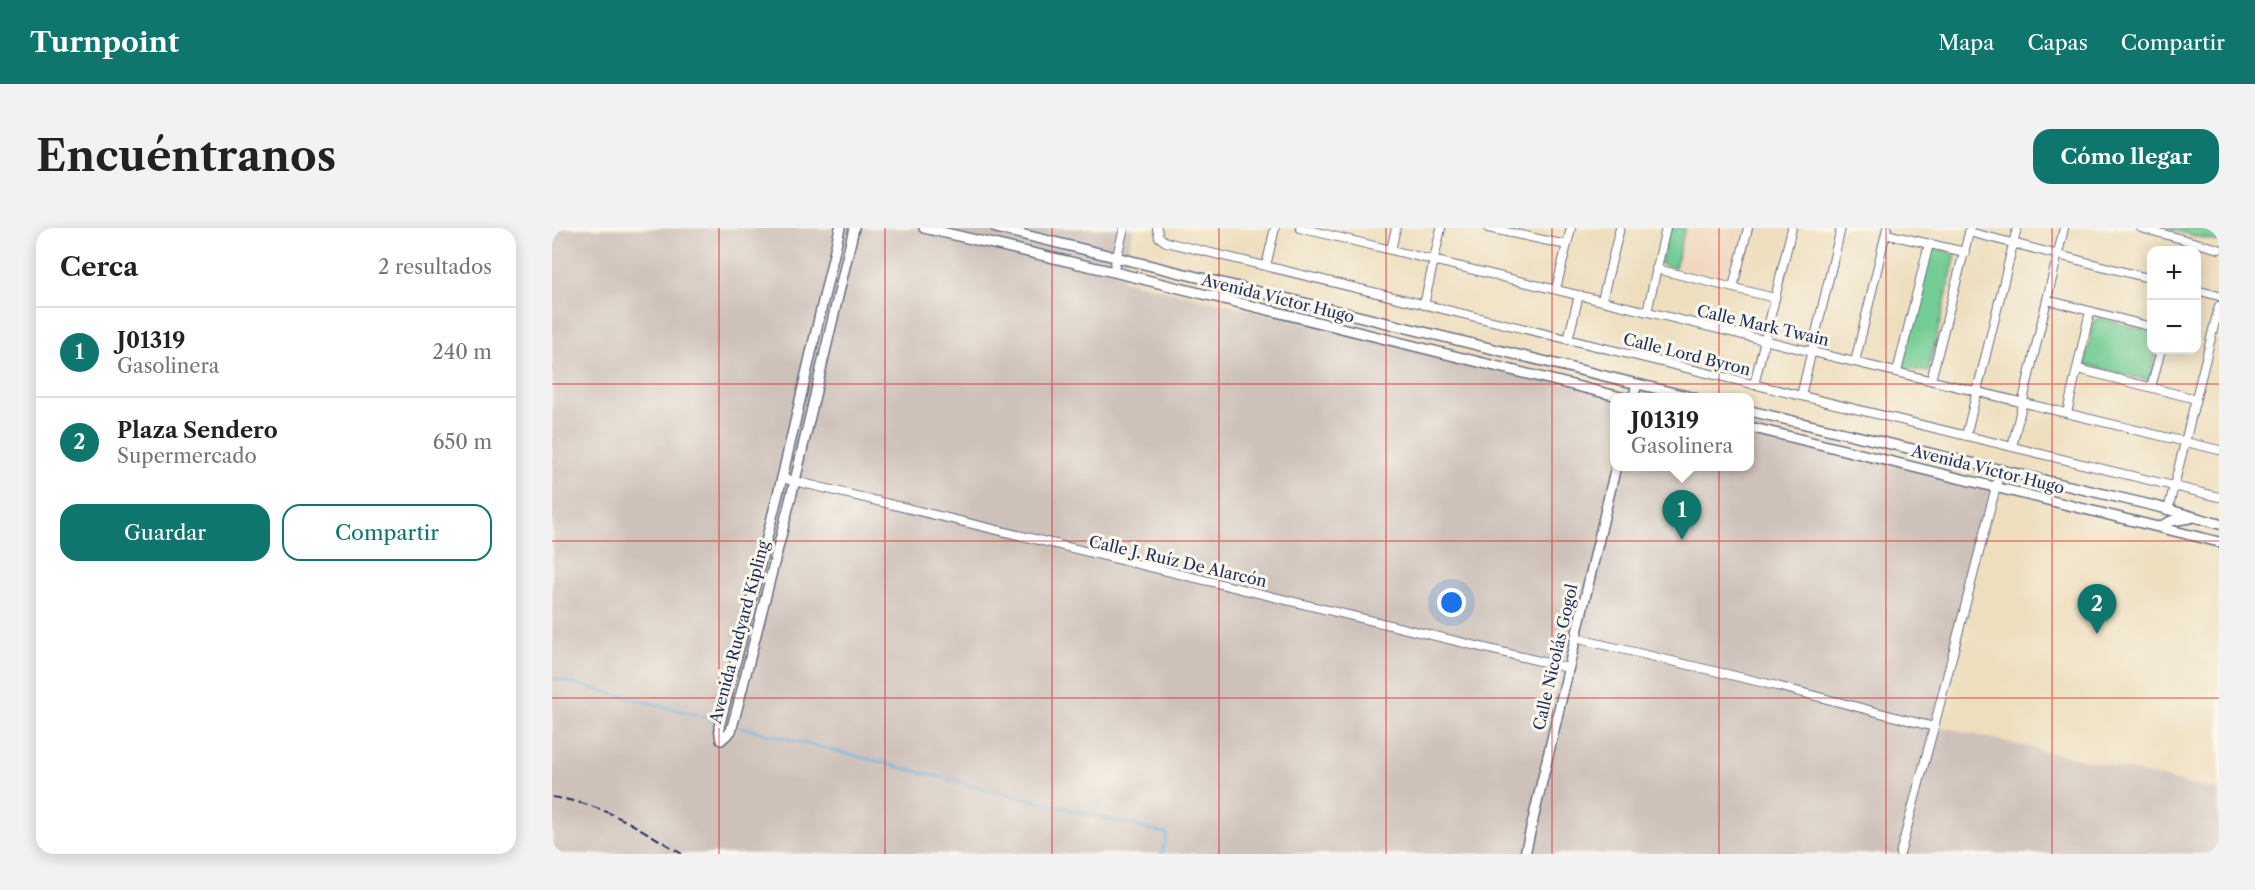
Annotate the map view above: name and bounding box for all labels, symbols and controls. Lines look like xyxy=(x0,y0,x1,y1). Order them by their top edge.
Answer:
text: Turnpoint xyxy=(30,25,179,59)
text: Mapa xyxy=(1938,30,1994,55)
text: Capas xyxy=(2027,30,2088,55)
text: Compartir xyxy=(2121,30,2225,55)
button: Cómo llegar xyxy=(2033,129,2219,184)
text: Encuéntranos xyxy=(36,130,336,182)
map controls xyxy=(2147,246,2201,354)
button: + xyxy=(2147,246,2201,300)
text: Cerca xyxy=(60,251,138,283)
text: 2 resultados xyxy=(378,255,492,279)
street label: Avenida Víctor Hugo xyxy=(1198,269,1357,327)
street label: Calle Mark Twain xyxy=(1695,300,1831,350)
button: − xyxy=(2147,300,2201,354)
text: J01319 xyxy=(117,327,185,354)
street label: Calle Lord Byron xyxy=(1621,329,1753,379)
text: 1 xyxy=(75,340,84,364)
text: 240 m xyxy=(432,340,492,364)
text: Gasolinera xyxy=(117,354,219,378)
popup xyxy=(1610,393,1754,471)
text: J01319 xyxy=(1631,407,1699,434)
text: Plaza Sendero xyxy=(117,417,278,444)
text: 2 xyxy=(74,430,85,454)
text: 650 m xyxy=(433,430,492,454)
text: Gasolinera xyxy=(1631,434,1733,458)
street label: Avenida Víctor Hugo xyxy=(1908,440,2067,498)
text: Supermercado xyxy=(117,444,257,468)
pin: 1 xyxy=(1662,490,1702,540)
button: Guardar xyxy=(60,504,270,561)
button: Compartir xyxy=(282,504,492,561)
street label: Calle J. Ruíz De Alarcón xyxy=(1087,531,1269,591)
street label: Avenida Rudyard Kipling xyxy=(705,538,773,727)
street label: Calle Nicolás Gogol xyxy=(1528,582,1582,732)
pin: 2 xyxy=(2078,584,2116,634)
your location xyxy=(1437,588,1466,617)

